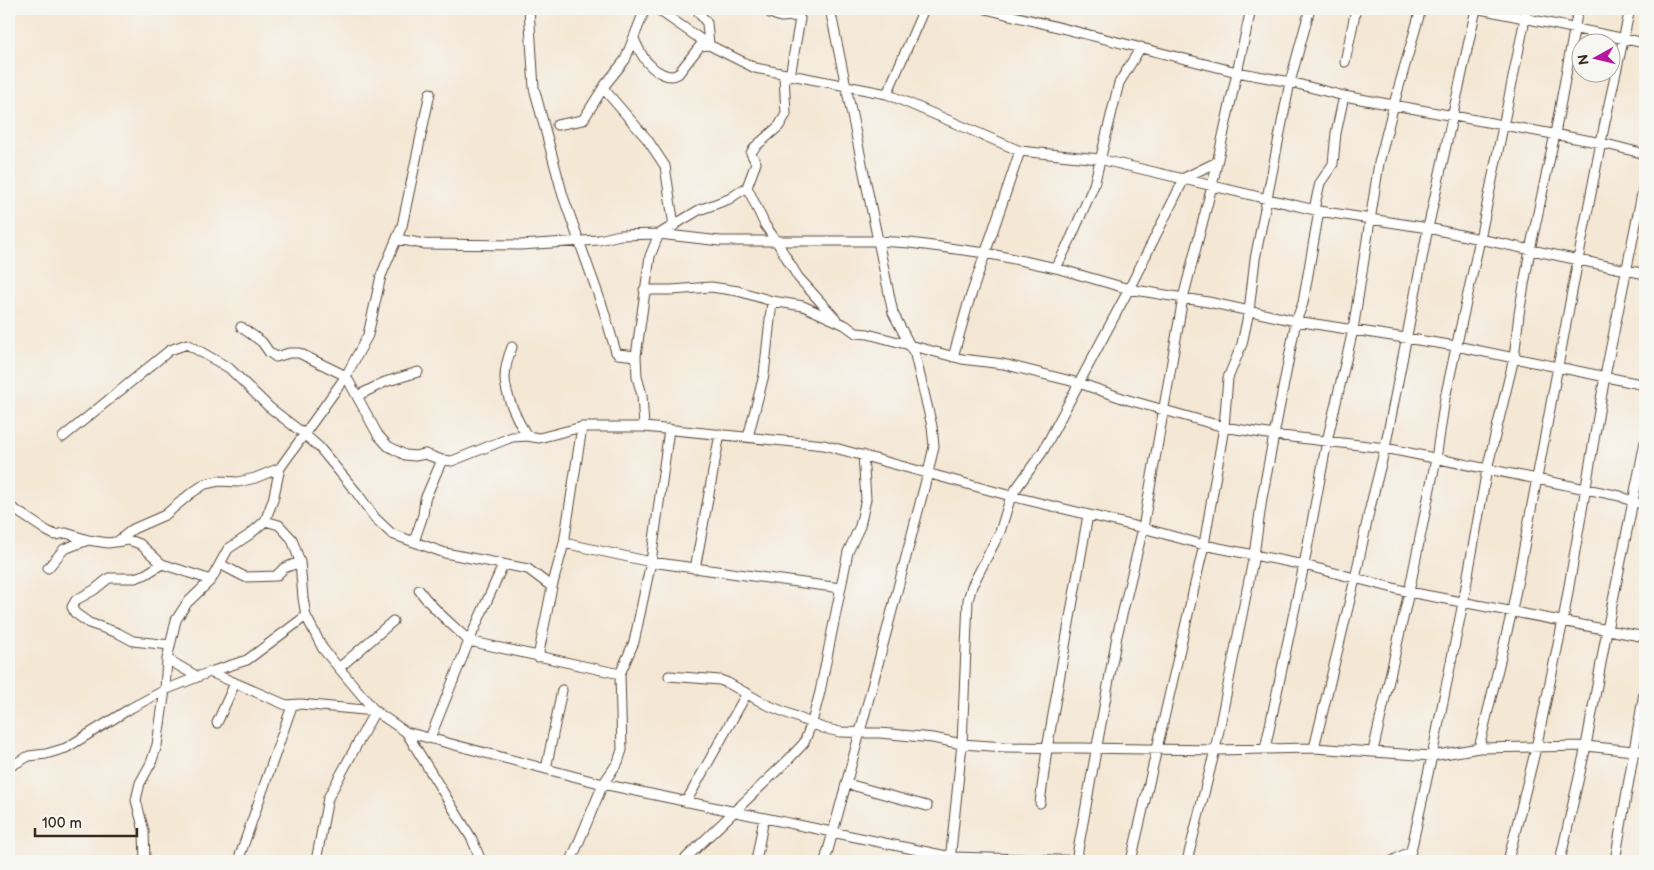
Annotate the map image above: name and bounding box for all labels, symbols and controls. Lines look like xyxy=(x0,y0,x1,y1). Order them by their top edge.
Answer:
north arrow xyxy=(1572,32,1622,82)
text: N xyxy=(1574,53,1593,66)
scale bar xyxy=(35,805,138,837)
text: 100 m xyxy=(42,814,82,833)

